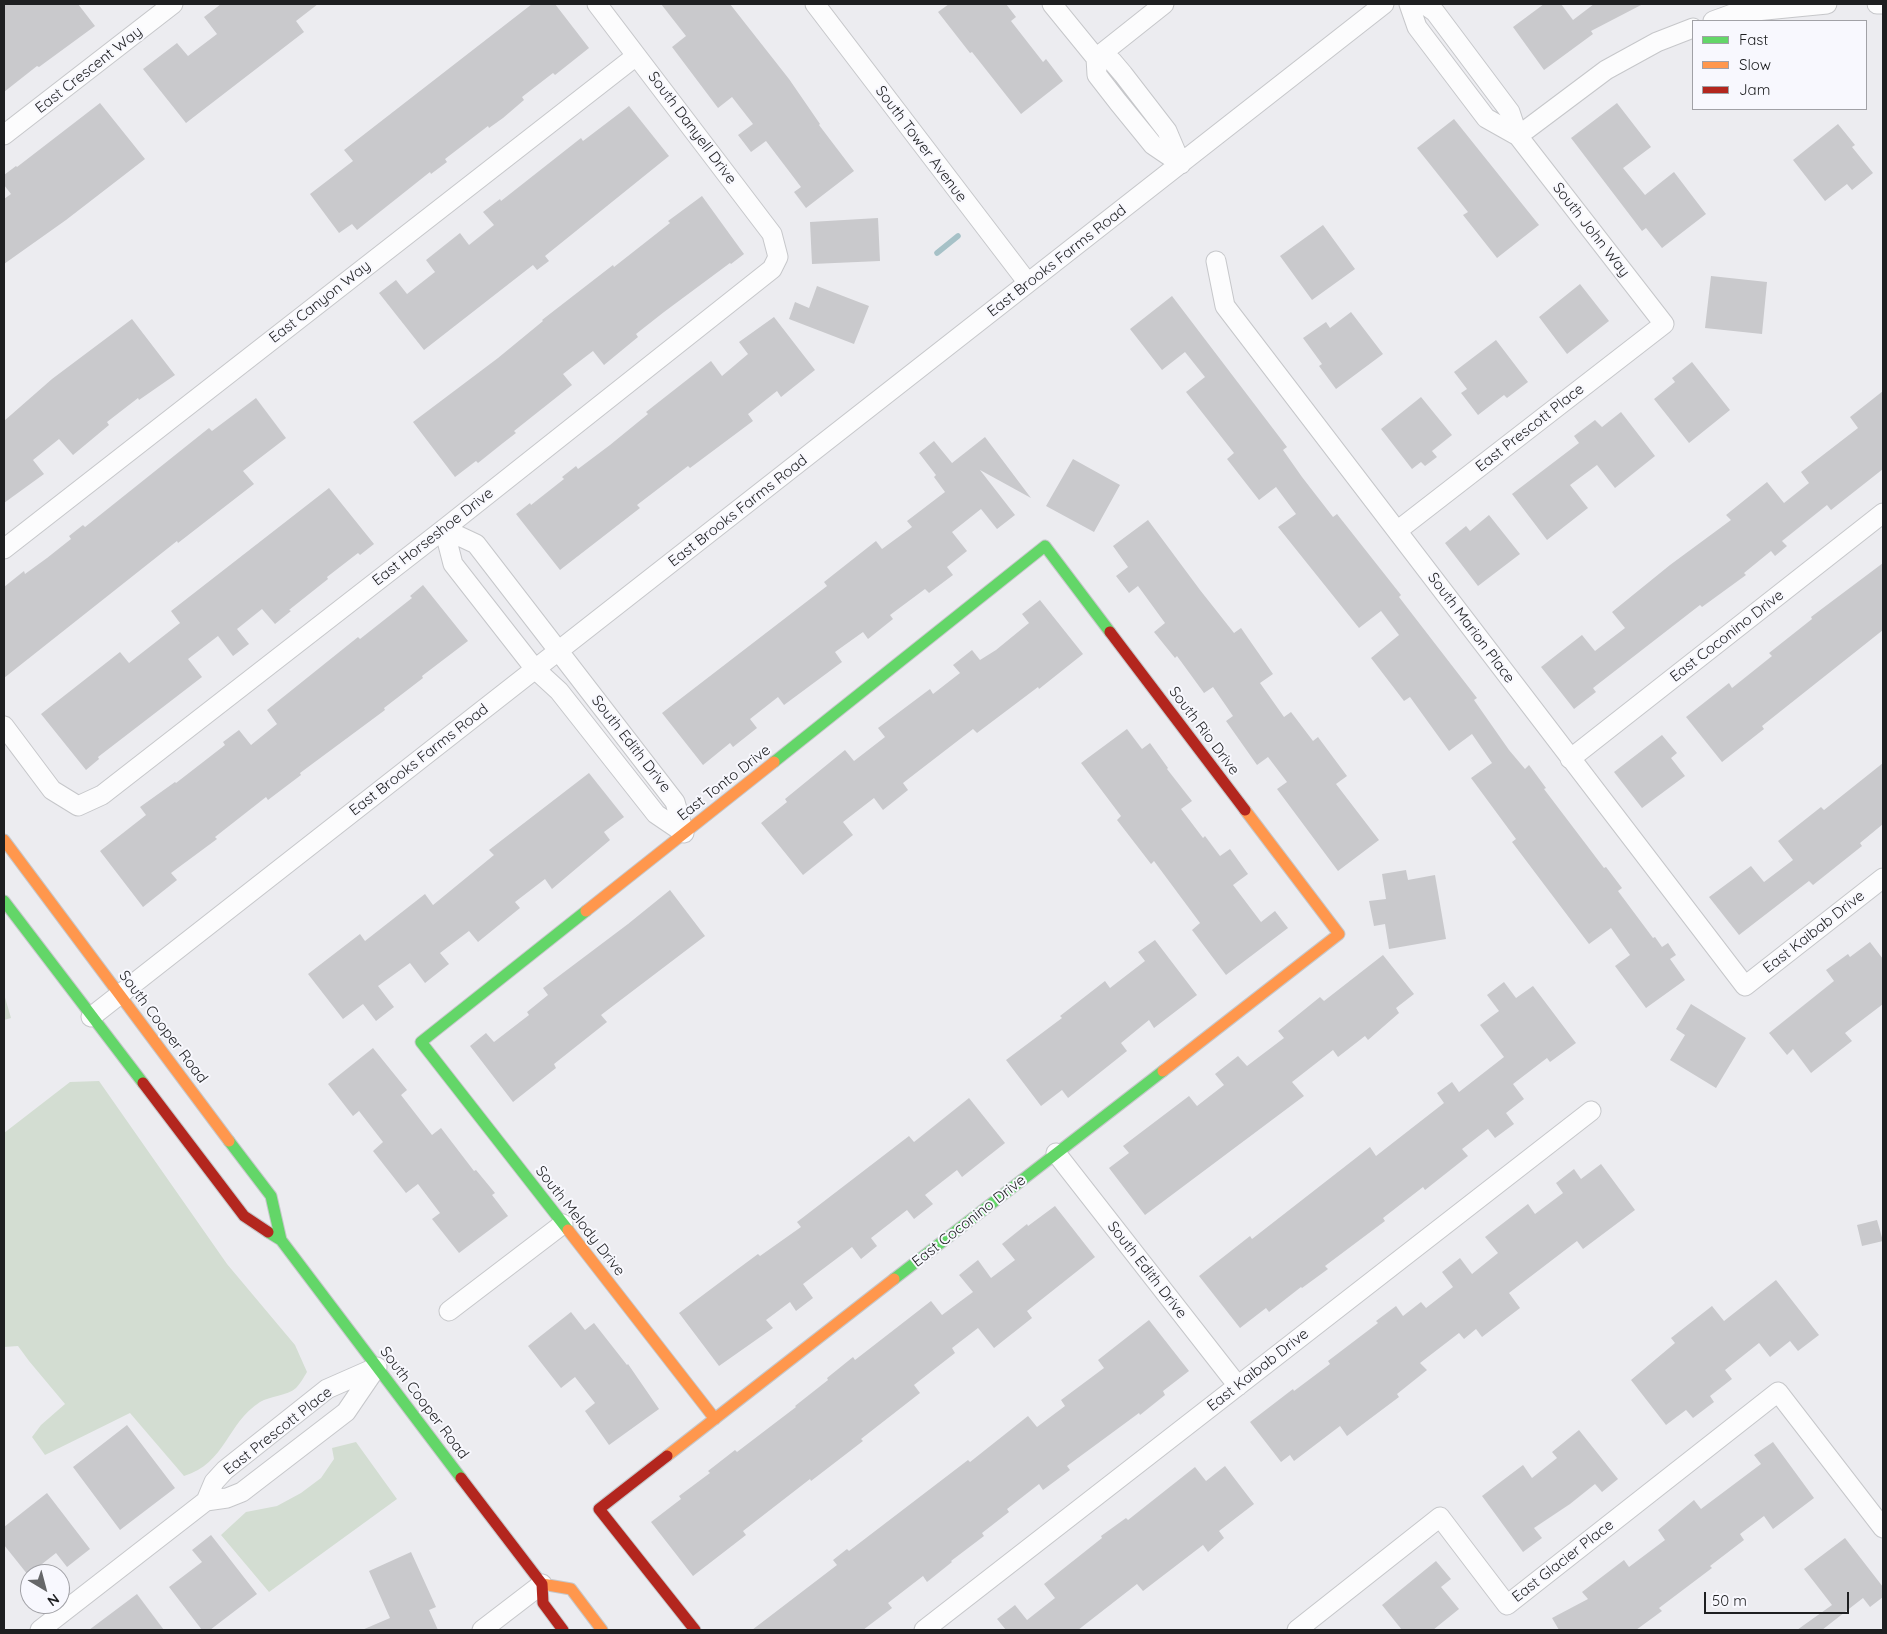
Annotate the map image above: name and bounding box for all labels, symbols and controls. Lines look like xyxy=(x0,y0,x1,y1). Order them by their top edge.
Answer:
legend xyxy=(1692,20,1867,110)
street label: East Crescent Way xyxy=(32,23,146,117)
text: Fast xyxy=(1739,30,1768,49)
text: Slow xyxy=(1739,55,1771,74)
street label: South Danyell Drive xyxy=(644,68,740,188)
text: Jam xyxy=(1739,80,1770,99)
street label: South Tower Avenue xyxy=(871,82,971,206)
street label: South John Way xyxy=(1549,179,1633,281)
street label: East Brooks Farms Road xyxy=(984,201,1130,321)
street label: East Canyon Way xyxy=(266,257,374,347)
street label: East Prescott Place xyxy=(1472,380,1588,476)
street label: East Brooks Farms Road xyxy=(665,451,811,571)
street label: East Horseshoe Drive xyxy=(369,484,497,590)
street label: South Marion Place xyxy=(1424,569,1518,687)
street label: East Coconino Drive xyxy=(1667,586,1787,686)
street label: South Rio Drive xyxy=(1165,683,1243,779)
street label: South Edith Drive xyxy=(587,692,675,796)
street label: East Brooks Farms Road xyxy=(346,700,492,820)
street label: East Tonto Drive xyxy=(674,741,774,825)
street label: East Kaibab Drive xyxy=(1760,887,1868,977)
street label: South Cooper Road xyxy=(115,967,211,1087)
street label: South Melody Drive xyxy=(531,1162,629,1280)
street label: East Coconino Drive xyxy=(909,1171,1029,1271)
street label: South Edith Drive xyxy=(1103,1218,1191,1322)
street label: East Kaibab Drive xyxy=(1204,1325,1312,1415)
street label: South Cooper Road xyxy=(376,1343,472,1463)
street label: East Prescott Place xyxy=(220,1383,336,1479)
street label: East Glacier Place xyxy=(1509,1516,1617,1606)
north arrow xyxy=(20,1564,70,1614)
scale bar xyxy=(1707,1582,1852,1614)
text: N xyxy=(44,1590,63,1610)
text: 50 m xyxy=(1712,1591,1747,1610)

